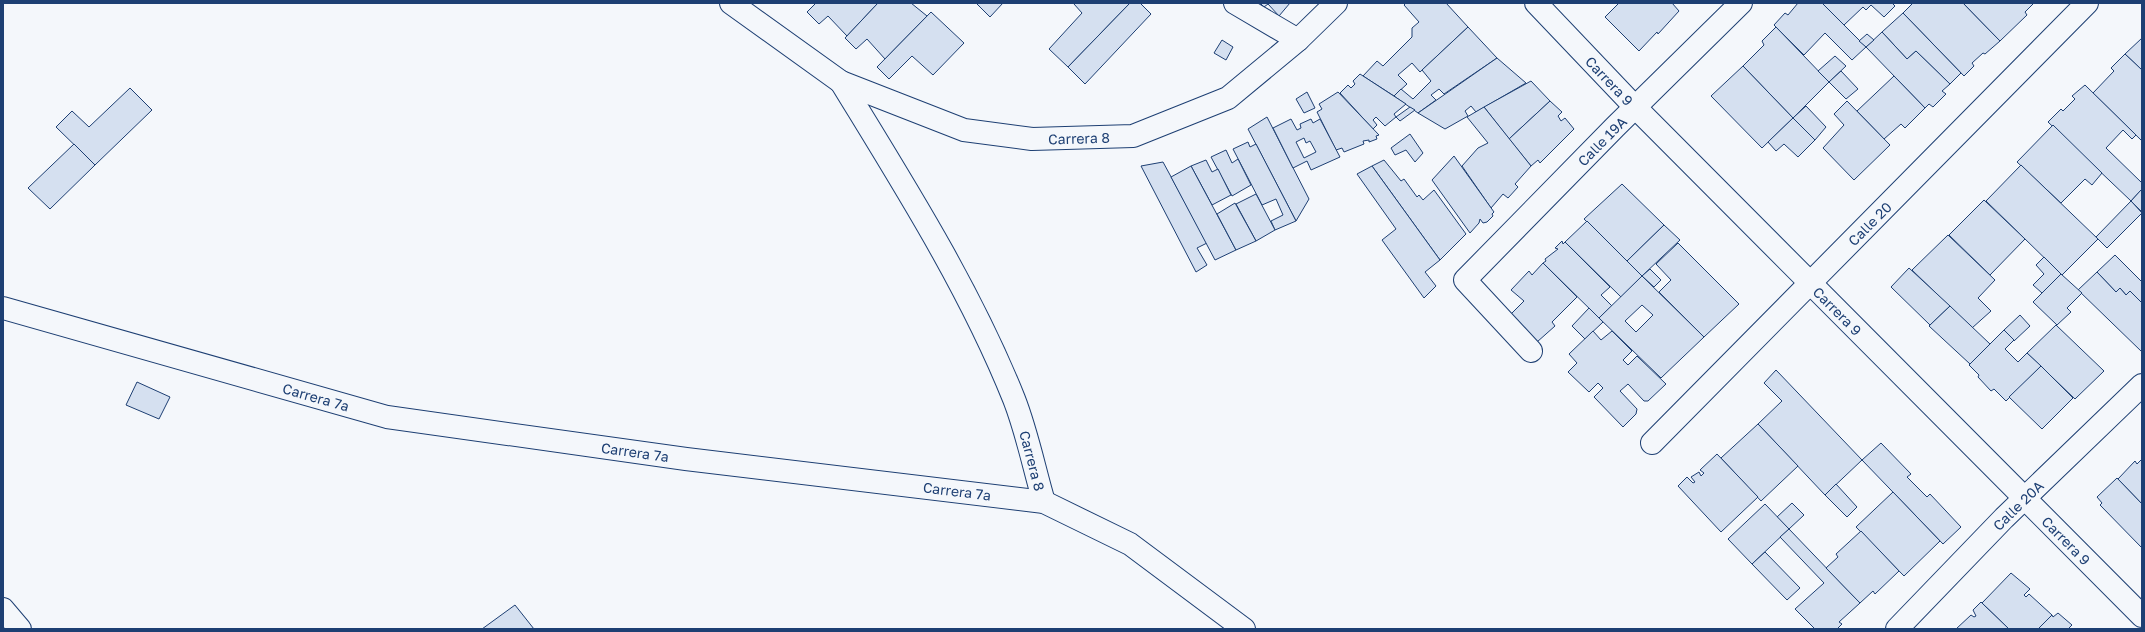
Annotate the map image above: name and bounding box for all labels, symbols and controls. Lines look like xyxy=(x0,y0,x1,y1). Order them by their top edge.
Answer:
street label: Carrera 9 xyxy=(1582,52,1637,109)
street label: Calle 19A xyxy=(1574,112,1630,169)
street label: Carrera 8 xyxy=(1048,128,1110,147)
street label: Calle 20 xyxy=(1844,198,1895,249)
street label: Carrera 9 xyxy=(1810,283,1866,338)
street label: Carrera 7ª xyxy=(281,379,351,415)
street label: Carrera 8 xyxy=(1017,428,1049,493)
street label: Carrera 7ª xyxy=(600,439,670,465)
street label: Calle 20A xyxy=(1989,476,2047,533)
street label: Carrera 7ª xyxy=(922,478,992,504)
street label: Carrera 9 xyxy=(2039,512,2094,568)

